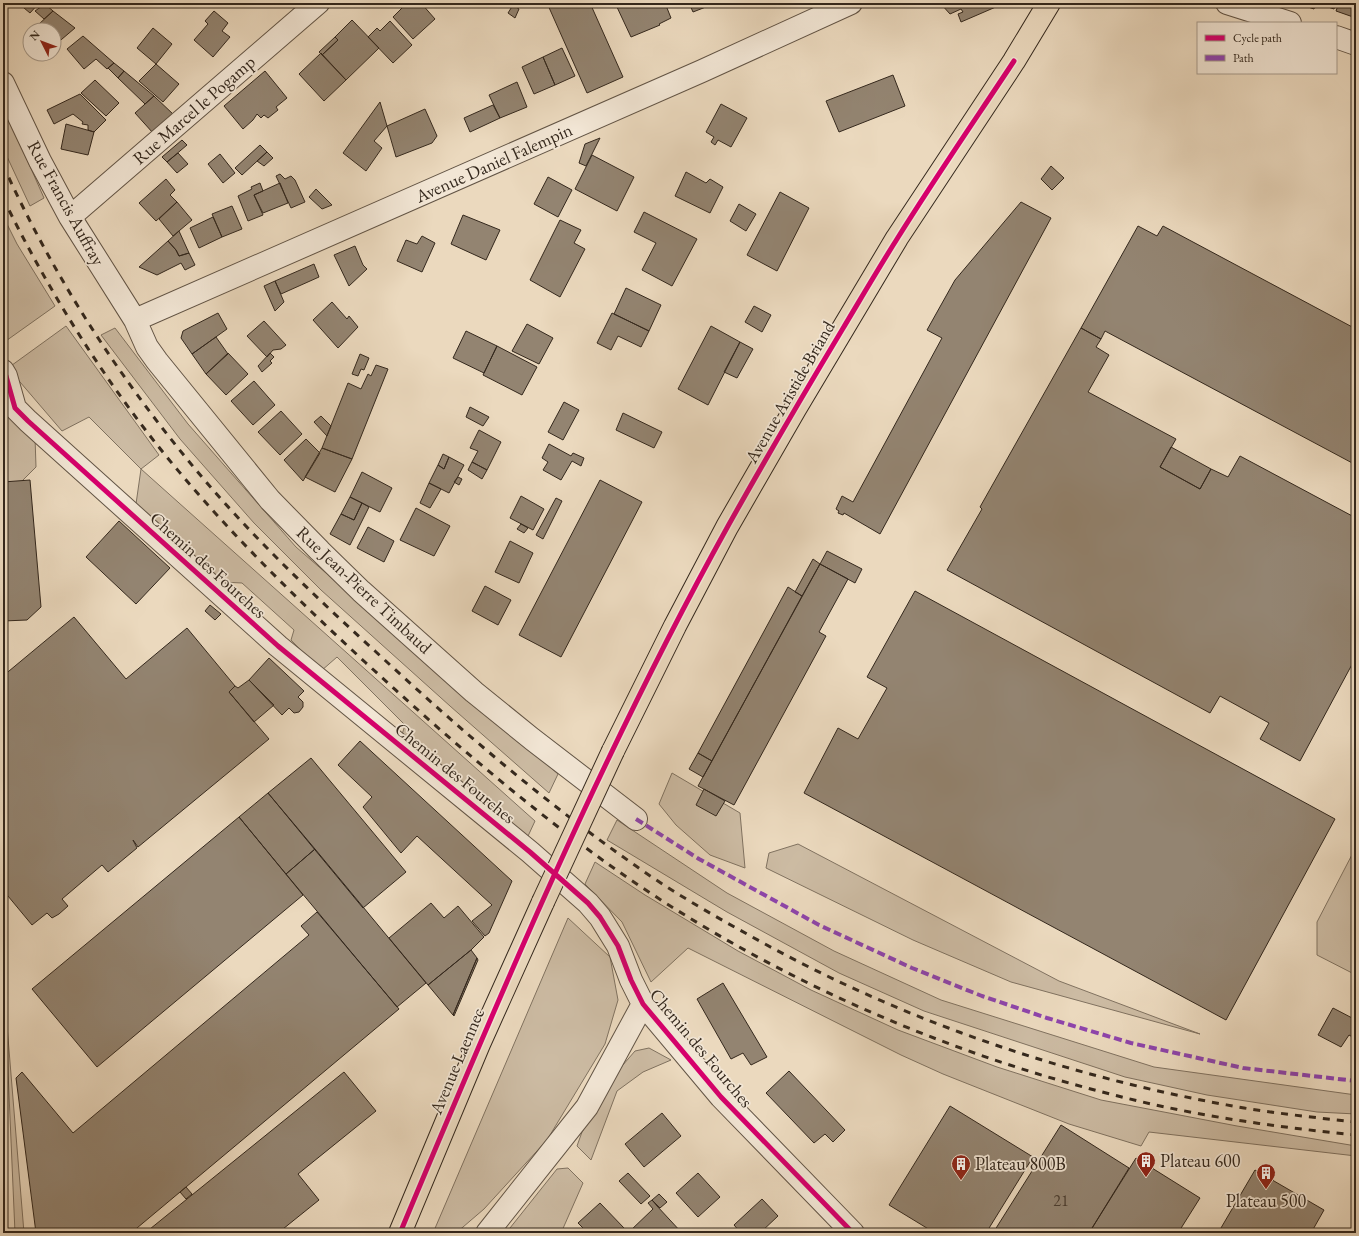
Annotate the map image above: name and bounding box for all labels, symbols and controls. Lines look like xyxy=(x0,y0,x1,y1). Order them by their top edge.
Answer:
north arrow xyxy=(22,22,62,62)
legend xyxy=(1197,22,1337,74)
text: N xyxy=(26,27,43,43)
text: Cycle path xyxy=(1233,30,1282,46)
street label: Rue Marcel le Pogamp xyxy=(128,50,260,169)
text: Path xyxy=(1233,50,1254,66)
street label: Avenue Daniel Falempin xyxy=(411,117,576,208)
street label: Rue Francis Auffray xyxy=(23,136,110,269)
street label: Avenue Aristide Briand xyxy=(739,316,840,468)
street label: Chemin des Fourches xyxy=(145,506,271,623)
street label: Rue Jean-Pierre Timbaud xyxy=(292,521,438,659)
street label: Chemin des Fourches xyxy=(390,717,520,828)
street label: Chemin des Fourches xyxy=(645,983,758,1112)
street label: Avenue Laennec xyxy=(423,1004,489,1118)
place label: Plateau 600 xyxy=(1160,1149,1241,1172)
building icon: Plateau 600 xyxy=(1135,1150,1157,1178)
place label: Plateau 800B xyxy=(975,1152,1066,1175)
building icon: Plateau 800B xyxy=(950,1153,972,1181)
building icon: Plateau 500 xyxy=(1255,1162,1277,1190)
place label: Plateau 500 xyxy=(1226,1189,1307,1212)
house number: 21 xyxy=(1053,1190,1069,1211)

